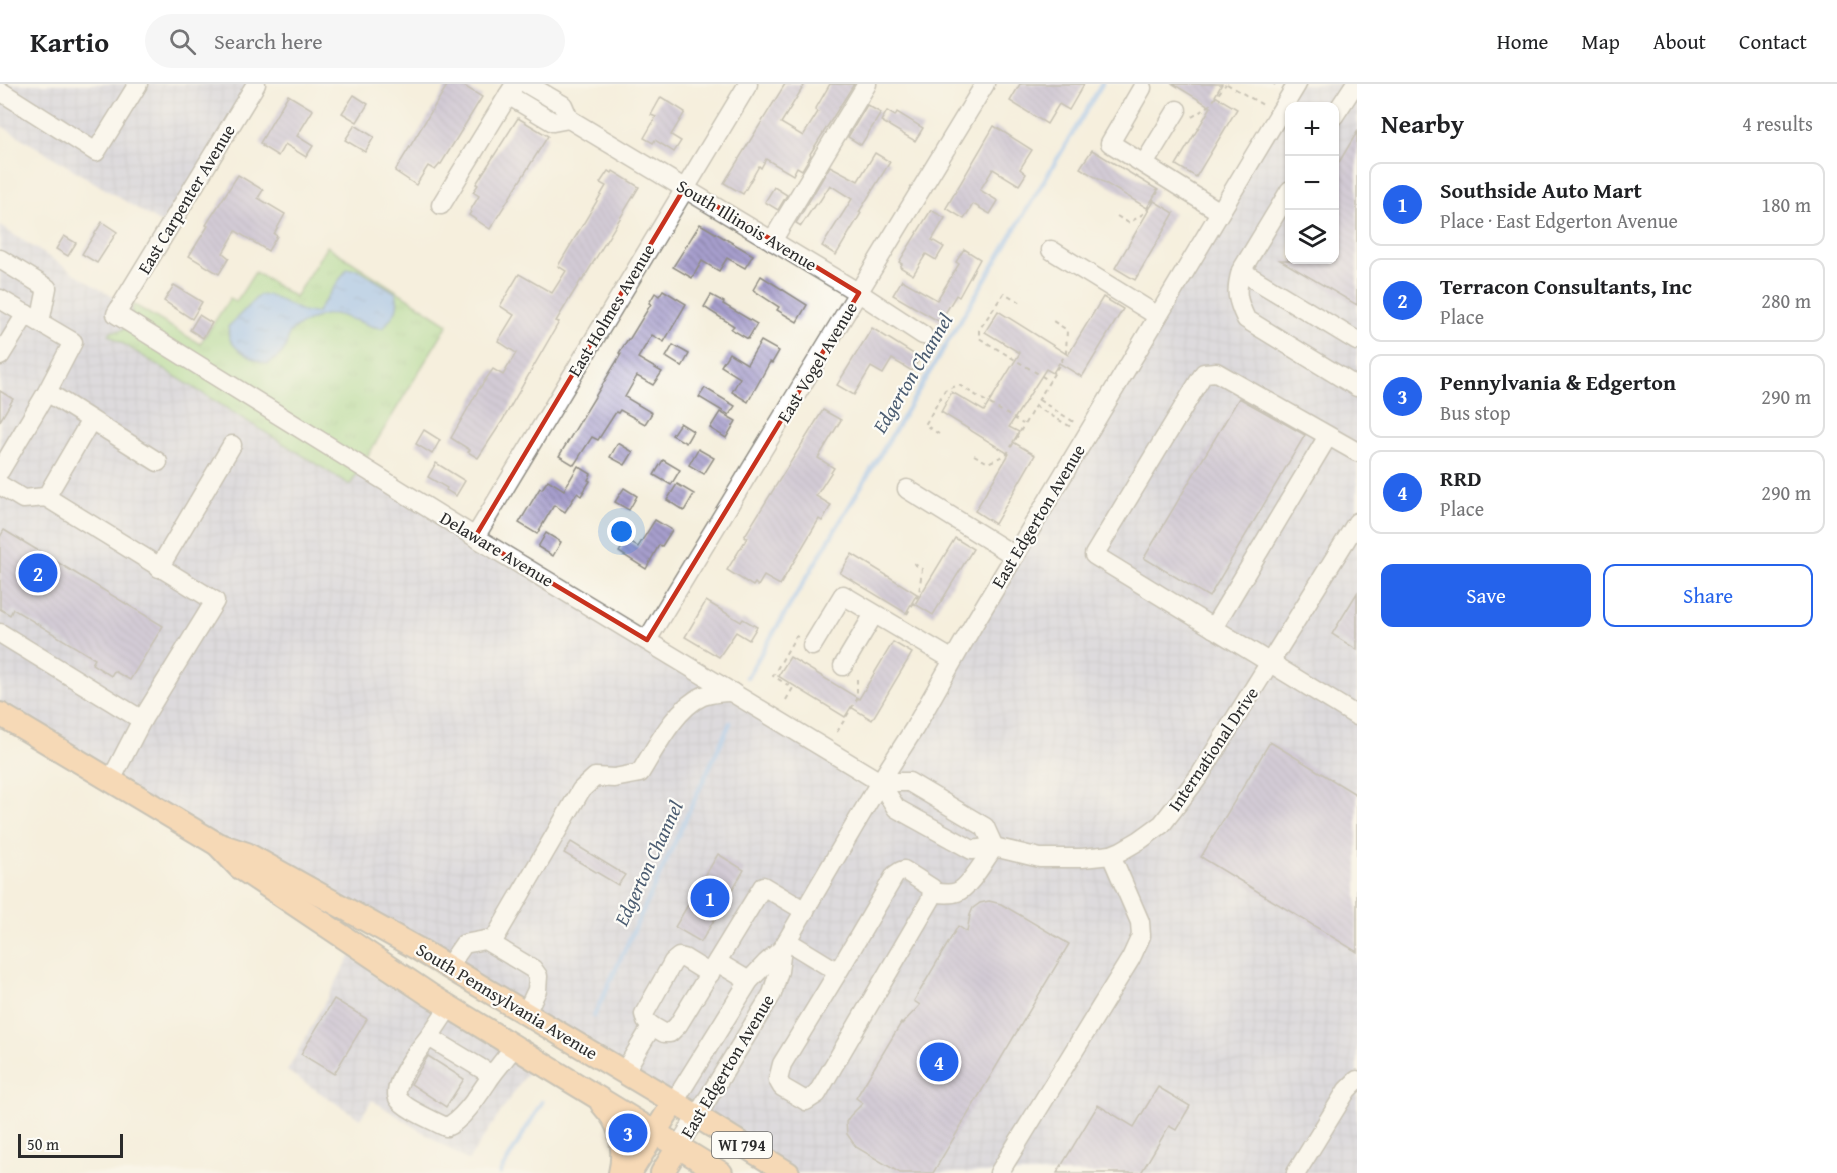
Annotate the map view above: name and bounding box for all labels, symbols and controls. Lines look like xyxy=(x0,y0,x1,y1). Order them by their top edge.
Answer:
search box xyxy=(145,14,565,68)
text: Kartio xyxy=(30,21,109,62)
icon: search xyxy=(166,25,199,58)
text: Search here xyxy=(214,25,323,57)
text: Home xyxy=(1497,26,1548,57)
text: Map xyxy=(1581,26,1620,57)
text: About xyxy=(1653,26,1706,57)
text: Contact xyxy=(1739,26,1807,57)
map controls xyxy=(1285,102,1339,264)
button: + xyxy=(1285,102,1339,156)
text: Nearby xyxy=(1381,104,1464,143)
text: 4 results xyxy=(1742,109,1813,138)
street label: East Carpenter Avenue xyxy=(131,119,241,279)
button: − xyxy=(1285,156,1339,210)
street label: South Illinois Avenue xyxy=(672,172,822,278)
text: Southside Auto Mart xyxy=(1440,174,1642,206)
text: 1 xyxy=(1397,190,1408,219)
text: 180 m xyxy=(1761,190,1811,219)
text: Place · East Edgerton Avenue xyxy=(1440,206,1678,235)
button: layers xyxy=(1285,210,1339,264)
street label: East Holmes Avenue xyxy=(561,238,661,382)
text: Terracon Consultants, Inc xyxy=(1440,270,1692,302)
text: 2 xyxy=(1397,286,1408,315)
text: 280 m xyxy=(1761,286,1811,315)
street label: East Vogel Avenue xyxy=(770,296,864,428)
text: Place xyxy=(1440,302,1484,331)
water label: Edgerton Channel xyxy=(864,308,959,439)
text: Pennylvania & Edgerton xyxy=(1440,366,1676,398)
text: 3 xyxy=(1397,382,1408,411)
text: 290 m xyxy=(1761,382,1811,411)
text: Bus stop xyxy=(1440,398,1511,427)
street label: East Edgerton Avenue xyxy=(984,439,1092,593)
text: RRD xyxy=(1440,462,1482,494)
text: 4 xyxy=(1397,478,1408,507)
text: 290 m xyxy=(1761,478,1811,507)
text: Place xyxy=(1440,494,1484,523)
street label: Delaware Avenue xyxy=(435,504,559,594)
your location xyxy=(607,517,636,546)
pin: 2 xyxy=(18,550,57,596)
button: Save xyxy=(1381,564,1591,627)
button: Share xyxy=(1603,564,1813,627)
street label: International Drive xyxy=(1161,681,1265,817)
water label: Edgerton Channel xyxy=(606,796,690,931)
pin: 1 xyxy=(690,876,730,920)
street label: South Pennsylvania Avenue xyxy=(411,936,603,1066)
street label: East Edgerton Avenue xyxy=(673,989,781,1143)
pin: 4 xyxy=(920,1040,958,1084)
pin: 3 xyxy=(608,1110,648,1156)
scale bar xyxy=(18,1131,123,1158)
text: 50 m xyxy=(27,1132,59,1156)
road number: WI 794 xyxy=(712,1132,772,1158)

